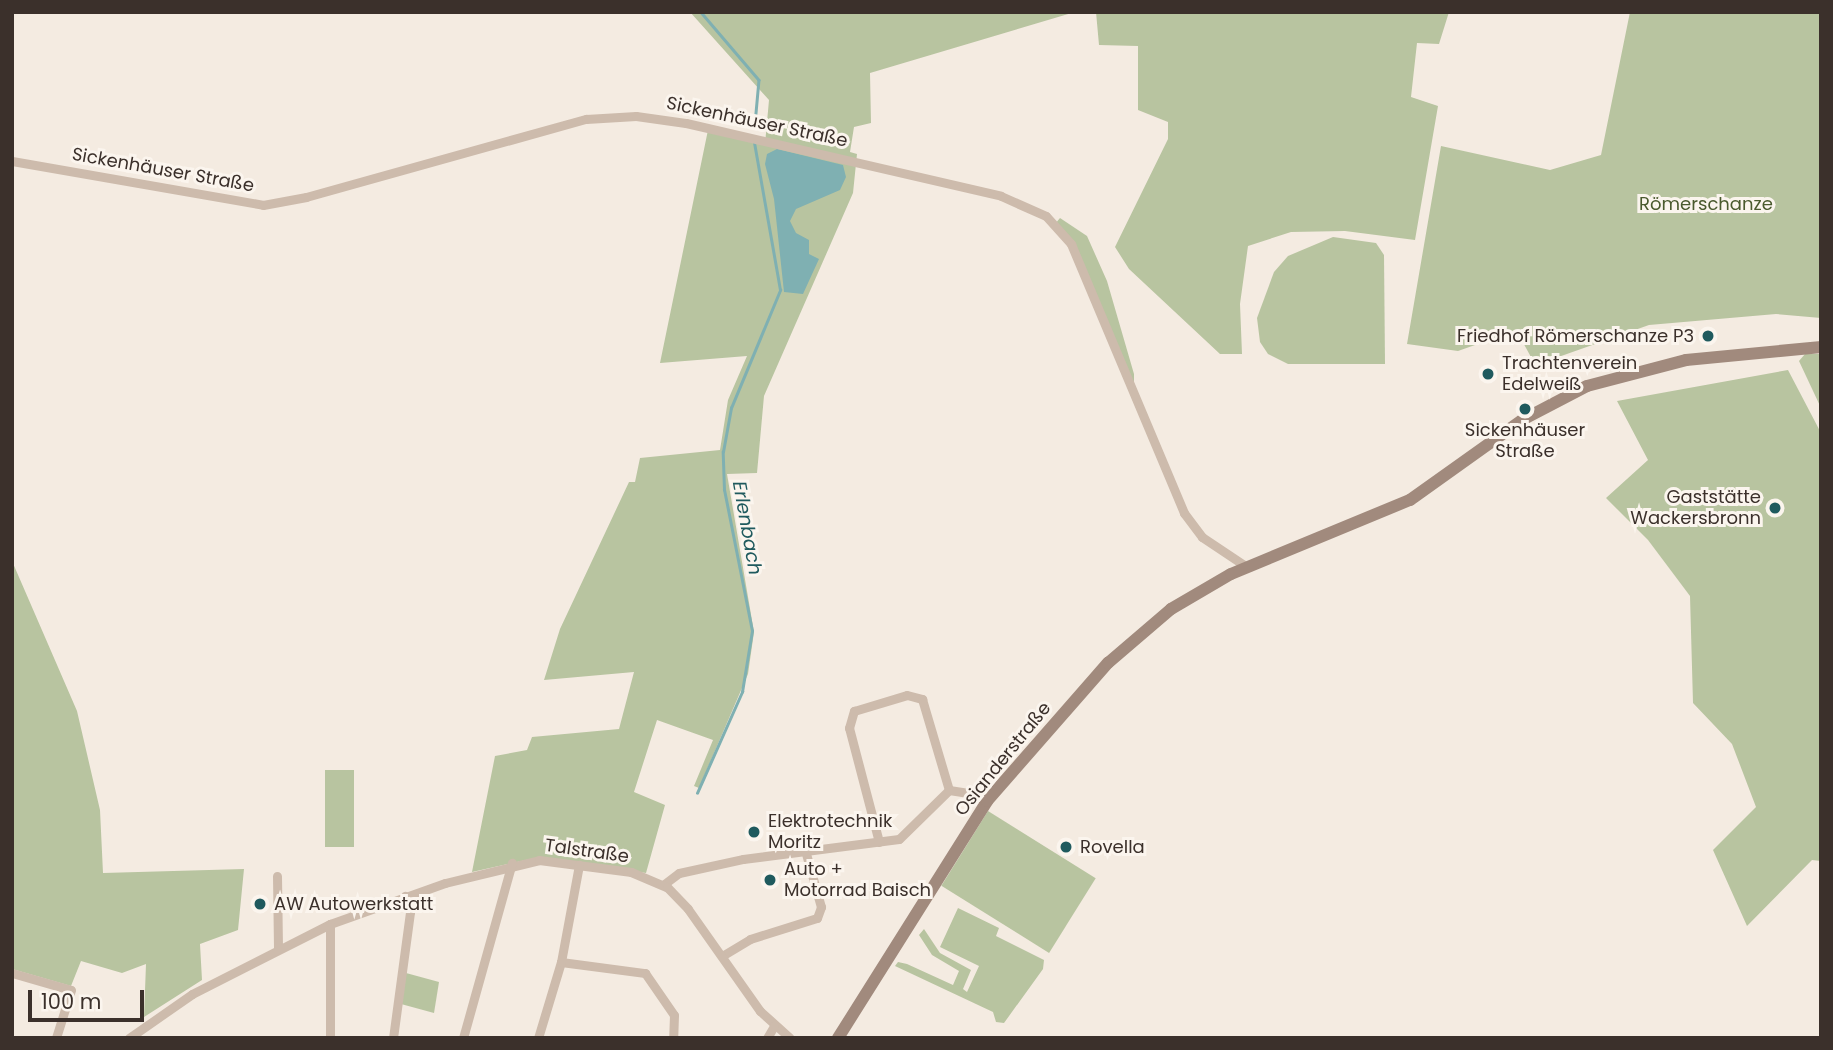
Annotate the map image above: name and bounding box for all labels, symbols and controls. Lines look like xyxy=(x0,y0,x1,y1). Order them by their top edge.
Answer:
street label: Sickenhäuser Straße xyxy=(664,92,850,152)
street label: Sickenhäuser Straße xyxy=(70,143,256,197)
park label: Römerschanze xyxy=(1639,193,1773,215)
place label: Friedhof Römerschanze P3 xyxy=(1457,325,1694,347)
marker: Friedhof Römerschanze P3 xyxy=(1700,328,1716,344)
place label: Trachtenverein Edelweiß xyxy=(1502,353,1637,396)
marker: Trachtenverein Edelweiß xyxy=(1480,366,1496,382)
marker: Sickenhäuser Straße xyxy=(1517,401,1533,417)
place label: Sickenhäuser Straße xyxy=(1465,420,1585,462)
water label: Erlenbach xyxy=(728,479,766,577)
place label: Gaststätte Wackersbronn xyxy=(1630,487,1761,530)
marker: Gaststätte Wackersbronn xyxy=(1767,500,1783,516)
street label: Osianderstraße xyxy=(951,698,1055,820)
place label: Elektrotechnik Moritz xyxy=(768,811,892,854)
marker: Elektrotechnik Moritz xyxy=(746,824,762,840)
street label: Talstraße xyxy=(544,834,630,868)
place label: Rovella xyxy=(1080,836,1145,858)
marker: Rovella xyxy=(1058,839,1074,855)
place label: Auto + Motorrad Baisch xyxy=(784,859,931,902)
marker: Auto + Motorrad Baisch xyxy=(762,872,778,888)
place label: AW Autowerkstatt xyxy=(274,893,433,915)
marker: AW Autowerkstatt xyxy=(252,896,268,912)
scale bar xyxy=(32,976,147,1020)
text: 100 m xyxy=(41,987,101,1016)

